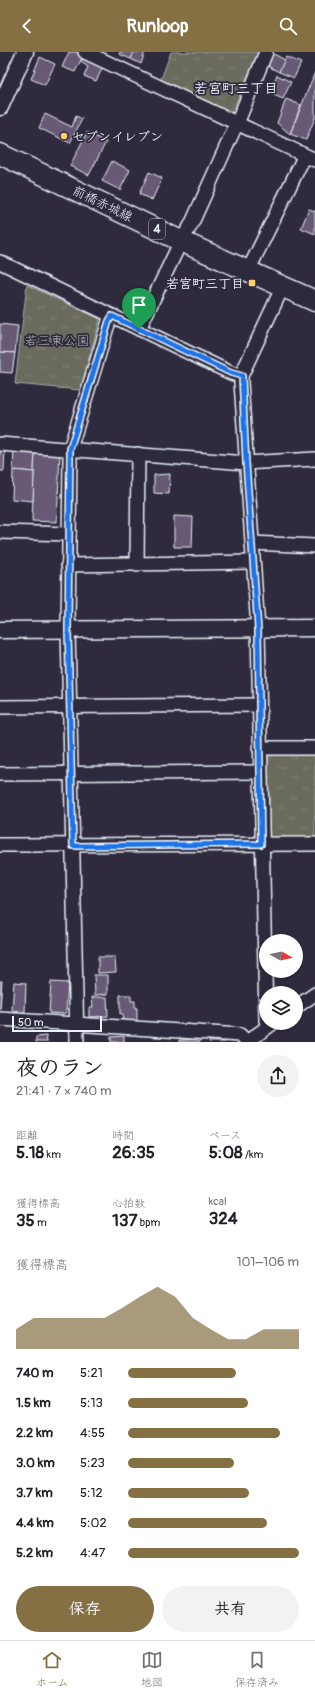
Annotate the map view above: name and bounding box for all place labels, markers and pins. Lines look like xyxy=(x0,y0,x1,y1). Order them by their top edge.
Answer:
place label: セブンイレブン xyxy=(72,129,163,145)
marker: セブンイレブン xyxy=(59,131,69,141)
place label: 若宮町三丁目 xyxy=(166,276,244,292)
marker: 若宮町三丁目 xyxy=(247,278,257,288)
pin xyxy=(122,288,156,329)

